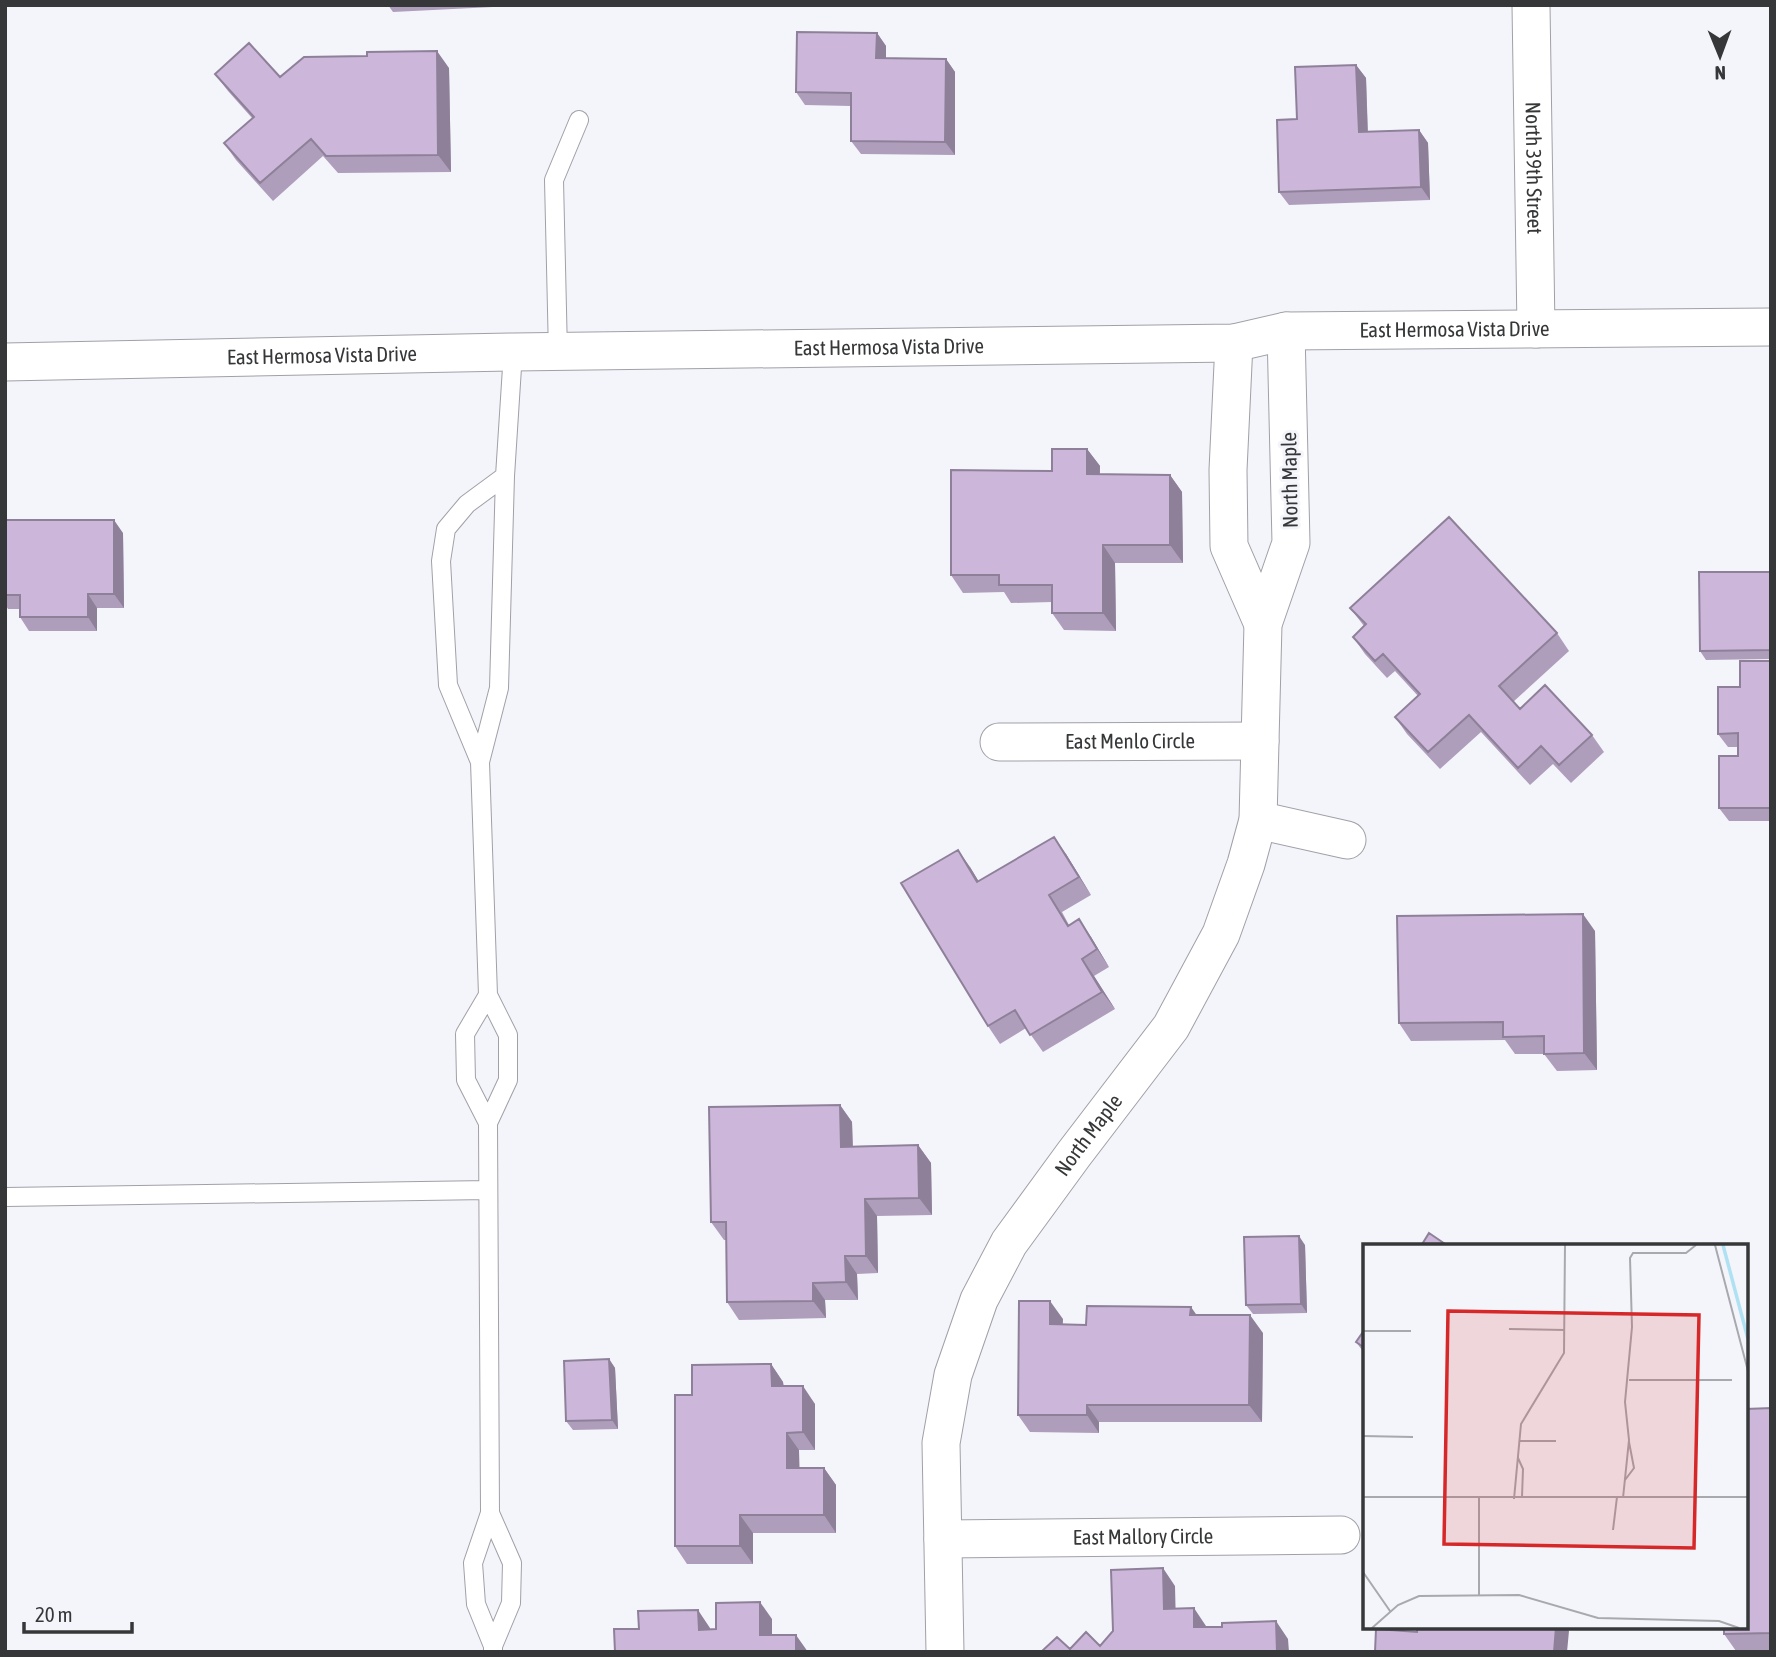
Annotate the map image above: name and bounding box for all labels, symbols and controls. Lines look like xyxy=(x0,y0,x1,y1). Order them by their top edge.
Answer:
north arrow xyxy=(1685,21,1755,91)
text: N xyxy=(1714,62,1726,84)
street label: North 39th Street xyxy=(1521,102,1548,234)
street label: East Hermosa Vista Drive xyxy=(1359,316,1550,341)
street label: East Hermosa Vista Drive xyxy=(794,333,984,359)
street label: East Hermosa Vista Drive xyxy=(227,341,417,369)
street label: North Maple xyxy=(1276,432,1302,528)
street label: East Menlo Circle xyxy=(1065,728,1195,753)
street label: North Maple xyxy=(1049,1089,1126,1180)
inset map xyxy=(1363,1244,1748,1629)
street label: East Mallory Circle xyxy=(1073,1523,1213,1549)
scale bar xyxy=(24,1590,133,1634)
text: 20 m xyxy=(35,1602,73,1626)

